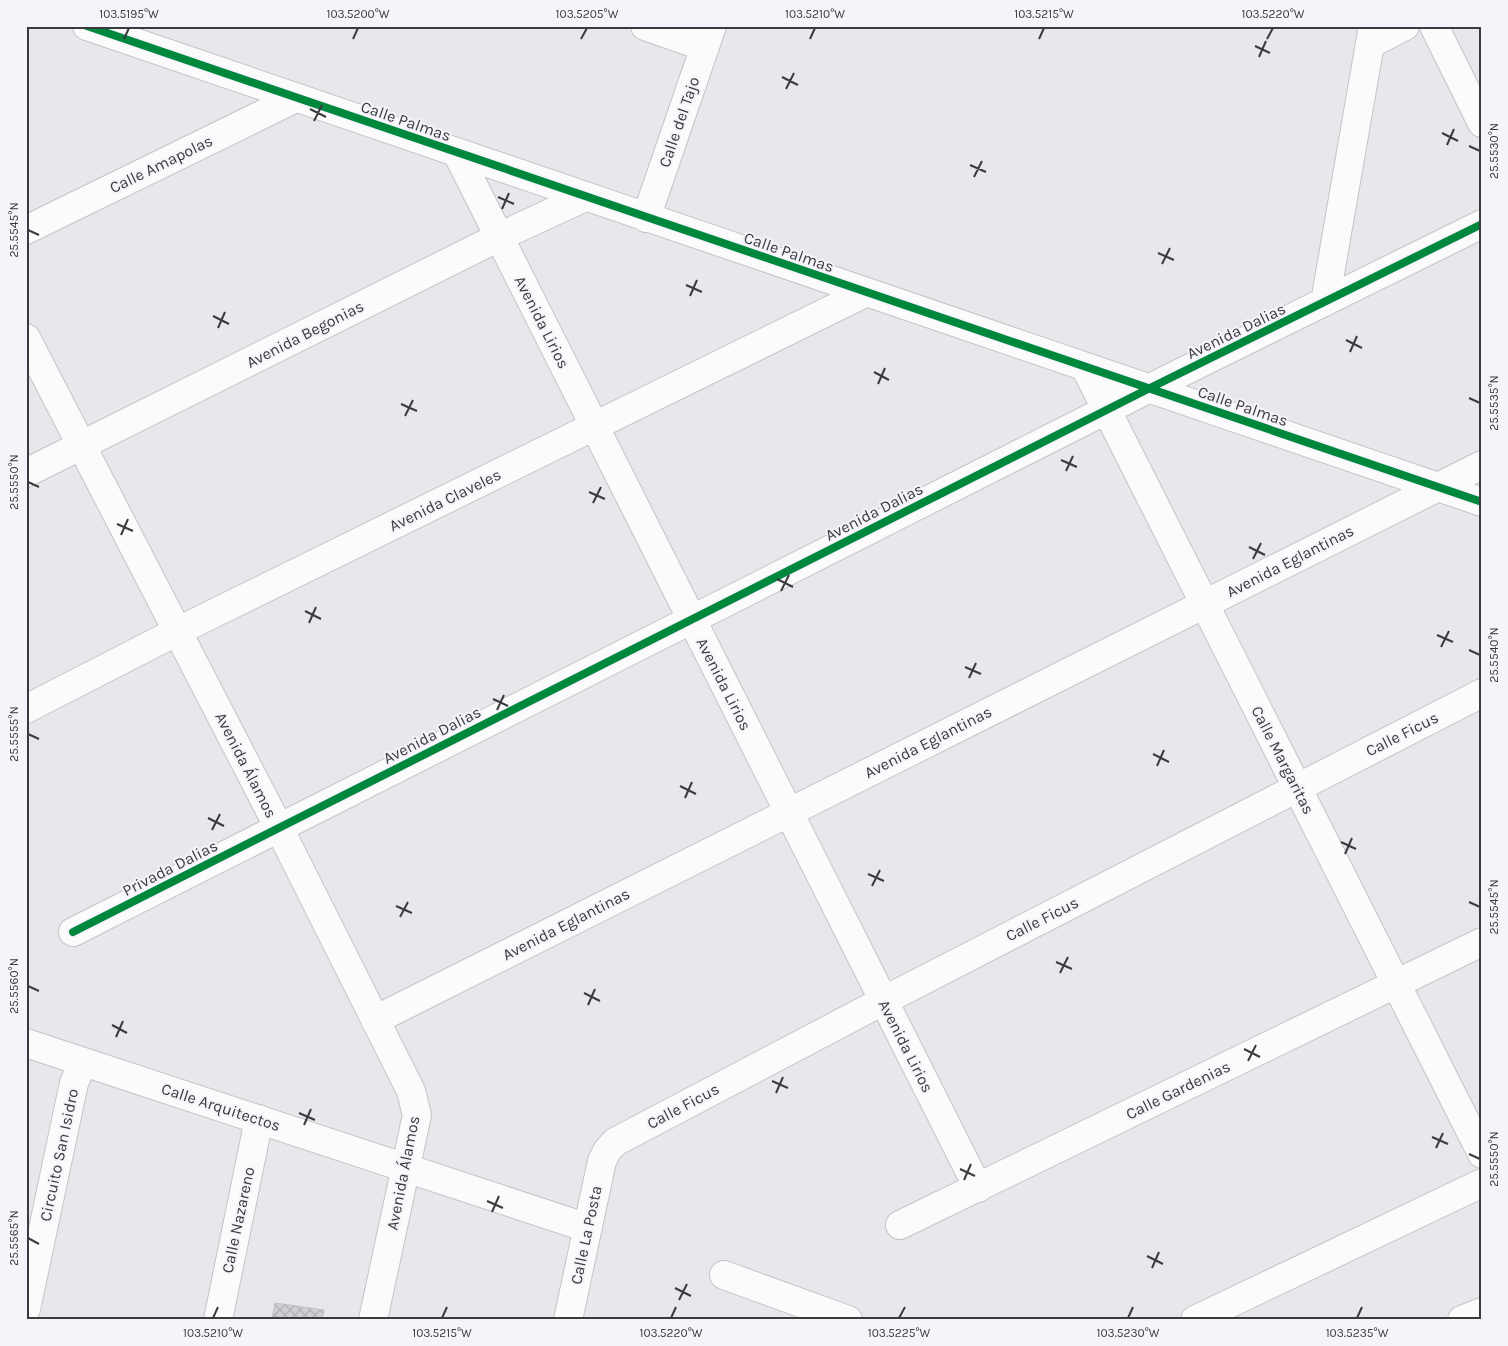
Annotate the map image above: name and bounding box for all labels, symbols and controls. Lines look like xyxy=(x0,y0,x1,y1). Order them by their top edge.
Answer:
text: 103.5195°W xyxy=(99,7,159,21)
text: 103.5200°W xyxy=(326,7,390,21)
text: 103.5205°W xyxy=(556,7,619,21)
text: 103.5210°W xyxy=(785,7,845,21)
text: 103.5215°W xyxy=(1014,7,1074,21)
text: 103.5220°W xyxy=(1242,7,1305,21)
street label: Calle del Tajo xyxy=(655,74,703,170)
street label: Calle Palmas xyxy=(359,97,453,145)
text: 25.5530°N xyxy=(1487,123,1501,179)
street label: Calle Amapolas xyxy=(106,131,216,197)
text: 25.5545°N xyxy=(7,202,21,258)
street label: Calle Palmas xyxy=(742,228,836,276)
street label: Avenida Lirios xyxy=(510,272,574,372)
street label: Avenida Begonias xyxy=(243,296,367,372)
street label: Avenida Dalias xyxy=(1184,299,1288,363)
text: 25.5535°N xyxy=(1487,375,1501,431)
street label: Calle Palmas xyxy=(1196,382,1290,430)
text: 25.5550°N xyxy=(7,454,21,510)
street label: Avenida Claveles xyxy=(386,465,504,535)
street label: Avenida Dalias xyxy=(822,479,926,545)
street label: Avenida Eglantinas xyxy=(1223,521,1357,601)
text: 25.5540°N xyxy=(1487,627,1501,683)
street label: Avenida Lirios xyxy=(692,634,756,734)
street label: Avenida Dalias xyxy=(380,702,484,768)
street label: Avenida Eglantinas xyxy=(861,702,995,782)
street label: Calle Margaritas xyxy=(1247,703,1319,817)
text: 25.5555°N xyxy=(7,706,21,762)
street label: Calle Ficus xyxy=(1362,708,1442,760)
street label: Avenida Álamos xyxy=(211,709,281,821)
street label: Privada Dalias xyxy=(119,836,221,900)
text: 25.5545°N xyxy=(1487,879,1501,935)
street label: Avenida Eglantinas xyxy=(499,884,633,964)
street label: Calle Ficus xyxy=(1002,893,1082,945)
text: 25.5560°N xyxy=(7,958,21,1014)
street label: Avenida Lirios xyxy=(874,996,938,1096)
street label: Calle Gardenias xyxy=(1123,1057,1233,1123)
street label: Calle Arquitectos xyxy=(159,1079,283,1135)
street label: Calle Ficus xyxy=(644,1079,722,1133)
street label: Circuito San Isidro xyxy=(36,1087,82,1223)
street label: Avenida Álamos xyxy=(383,1114,423,1232)
text: 25.5550°N xyxy=(1487,1131,1501,1187)
street label: Calle Nazareno xyxy=(217,1165,259,1275)
street label: Calle La Posta xyxy=(566,1184,606,1286)
text: 25.5565°N xyxy=(7,1210,21,1266)
text: 103.5210°W xyxy=(183,1326,243,1340)
text: 103.5215°W xyxy=(412,1326,472,1340)
text: 103.5220°W xyxy=(640,1326,703,1340)
text: 103.5225°W xyxy=(868,1326,931,1340)
text: 103.5230°W xyxy=(1096,1326,1160,1340)
text: 103.5235°W xyxy=(1326,1326,1389,1340)

